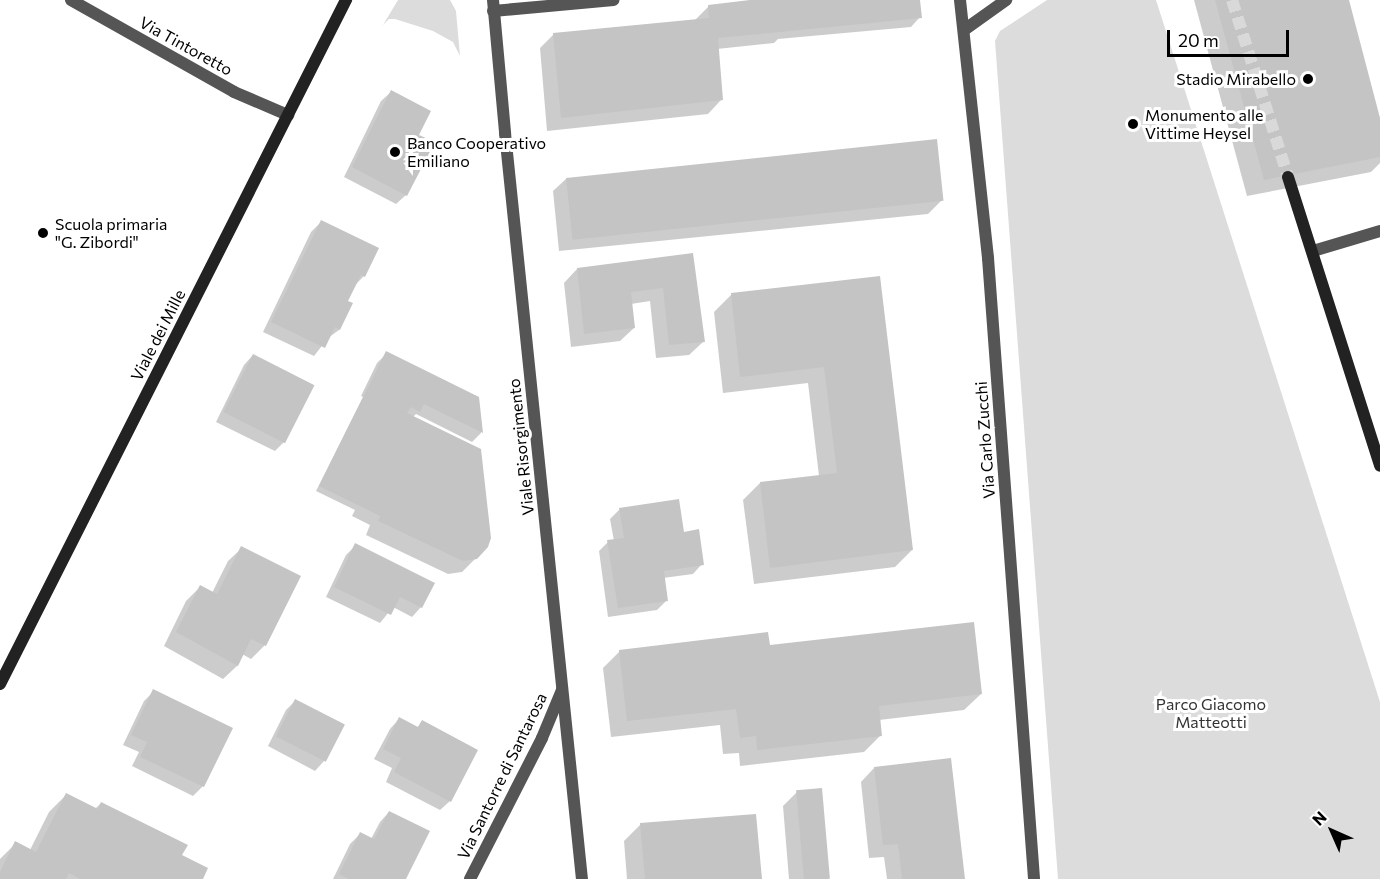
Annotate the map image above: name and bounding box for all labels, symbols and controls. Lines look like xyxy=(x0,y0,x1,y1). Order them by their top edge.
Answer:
street label: Via Tintoretto xyxy=(136,13,236,79)
scale bar xyxy=(1170,18,1292,56)
text: 20 m xyxy=(1178,29,1219,51)
place label: Stadio Mirabello xyxy=(1176,69,1296,89)
marker: Stadio Mirabello xyxy=(1301,72,1315,86)
place label: Monumento alle Vittime Heysel xyxy=(1145,105,1264,143)
marker: Monumento alle Vittime Heysel xyxy=(1126,117,1140,131)
place label: Banco Cooperativo Emiliano xyxy=(407,133,546,171)
marker: Banco Cooperativo Emiliano xyxy=(388,145,402,159)
place label: Scuola primaria "G. Zibordi" xyxy=(55,214,167,252)
marker: Scuola primaria "G. Zibordi" xyxy=(36,226,50,240)
street label: Viale dei Mille xyxy=(127,286,189,384)
street label: Viale Risorgimento xyxy=(504,378,538,516)
street label: Via Carlo Zucchi xyxy=(971,381,999,499)
street label: Via Santorre di Santarosa xyxy=(453,690,551,862)
park label: Parco Giacomo Matteotti xyxy=(1156,694,1266,732)
north arrow xyxy=(1302,801,1362,861)
text: N xyxy=(1308,807,1330,829)

